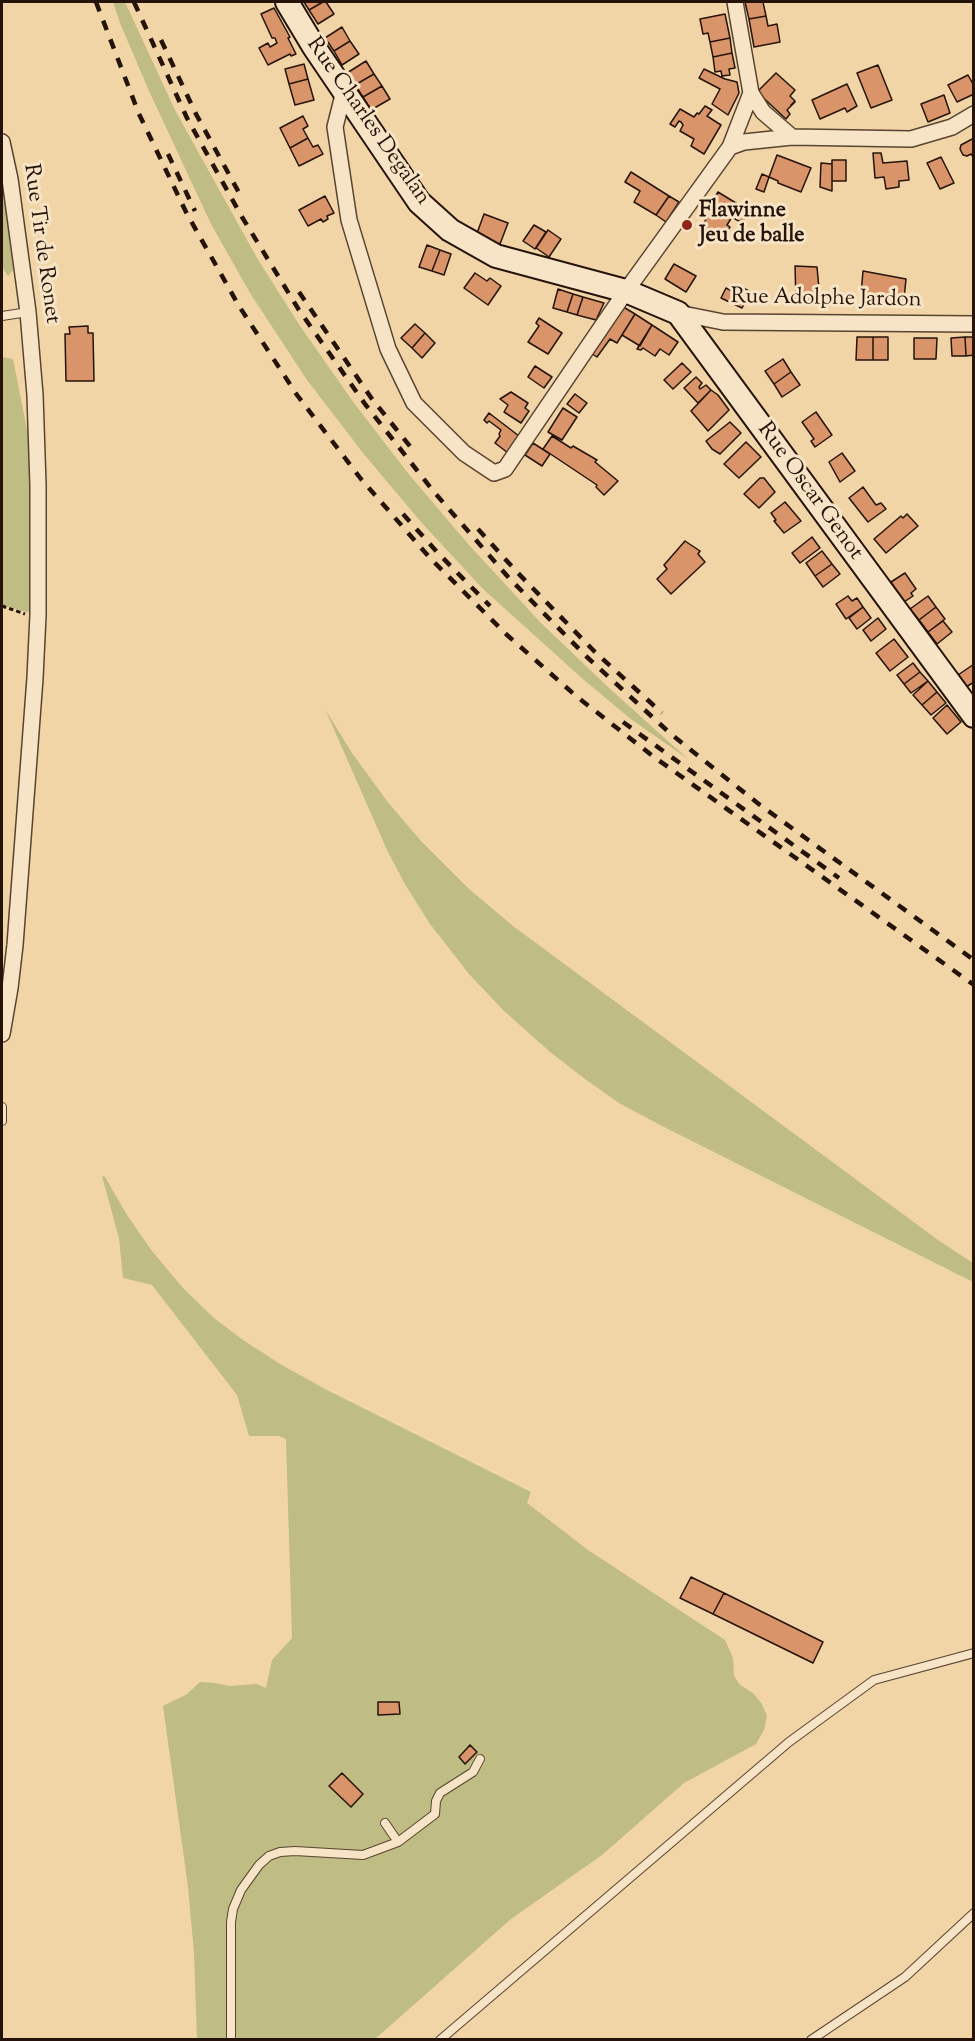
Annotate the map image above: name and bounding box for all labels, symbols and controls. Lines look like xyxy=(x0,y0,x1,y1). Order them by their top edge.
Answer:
street label: Rue Charles Degalan xyxy=(299,33,435,211)
street label: Rue Tir de Ronet xyxy=(16,162,64,326)
place label: Flawinne Jeu de balle xyxy=(699,199,805,250)
marker: Flawinne Jeu de balle xyxy=(680,218,694,232)
street label: Rue Adolphe Jardon xyxy=(730,285,922,315)
street label: Rue Oscar Genot xyxy=(750,418,868,566)

